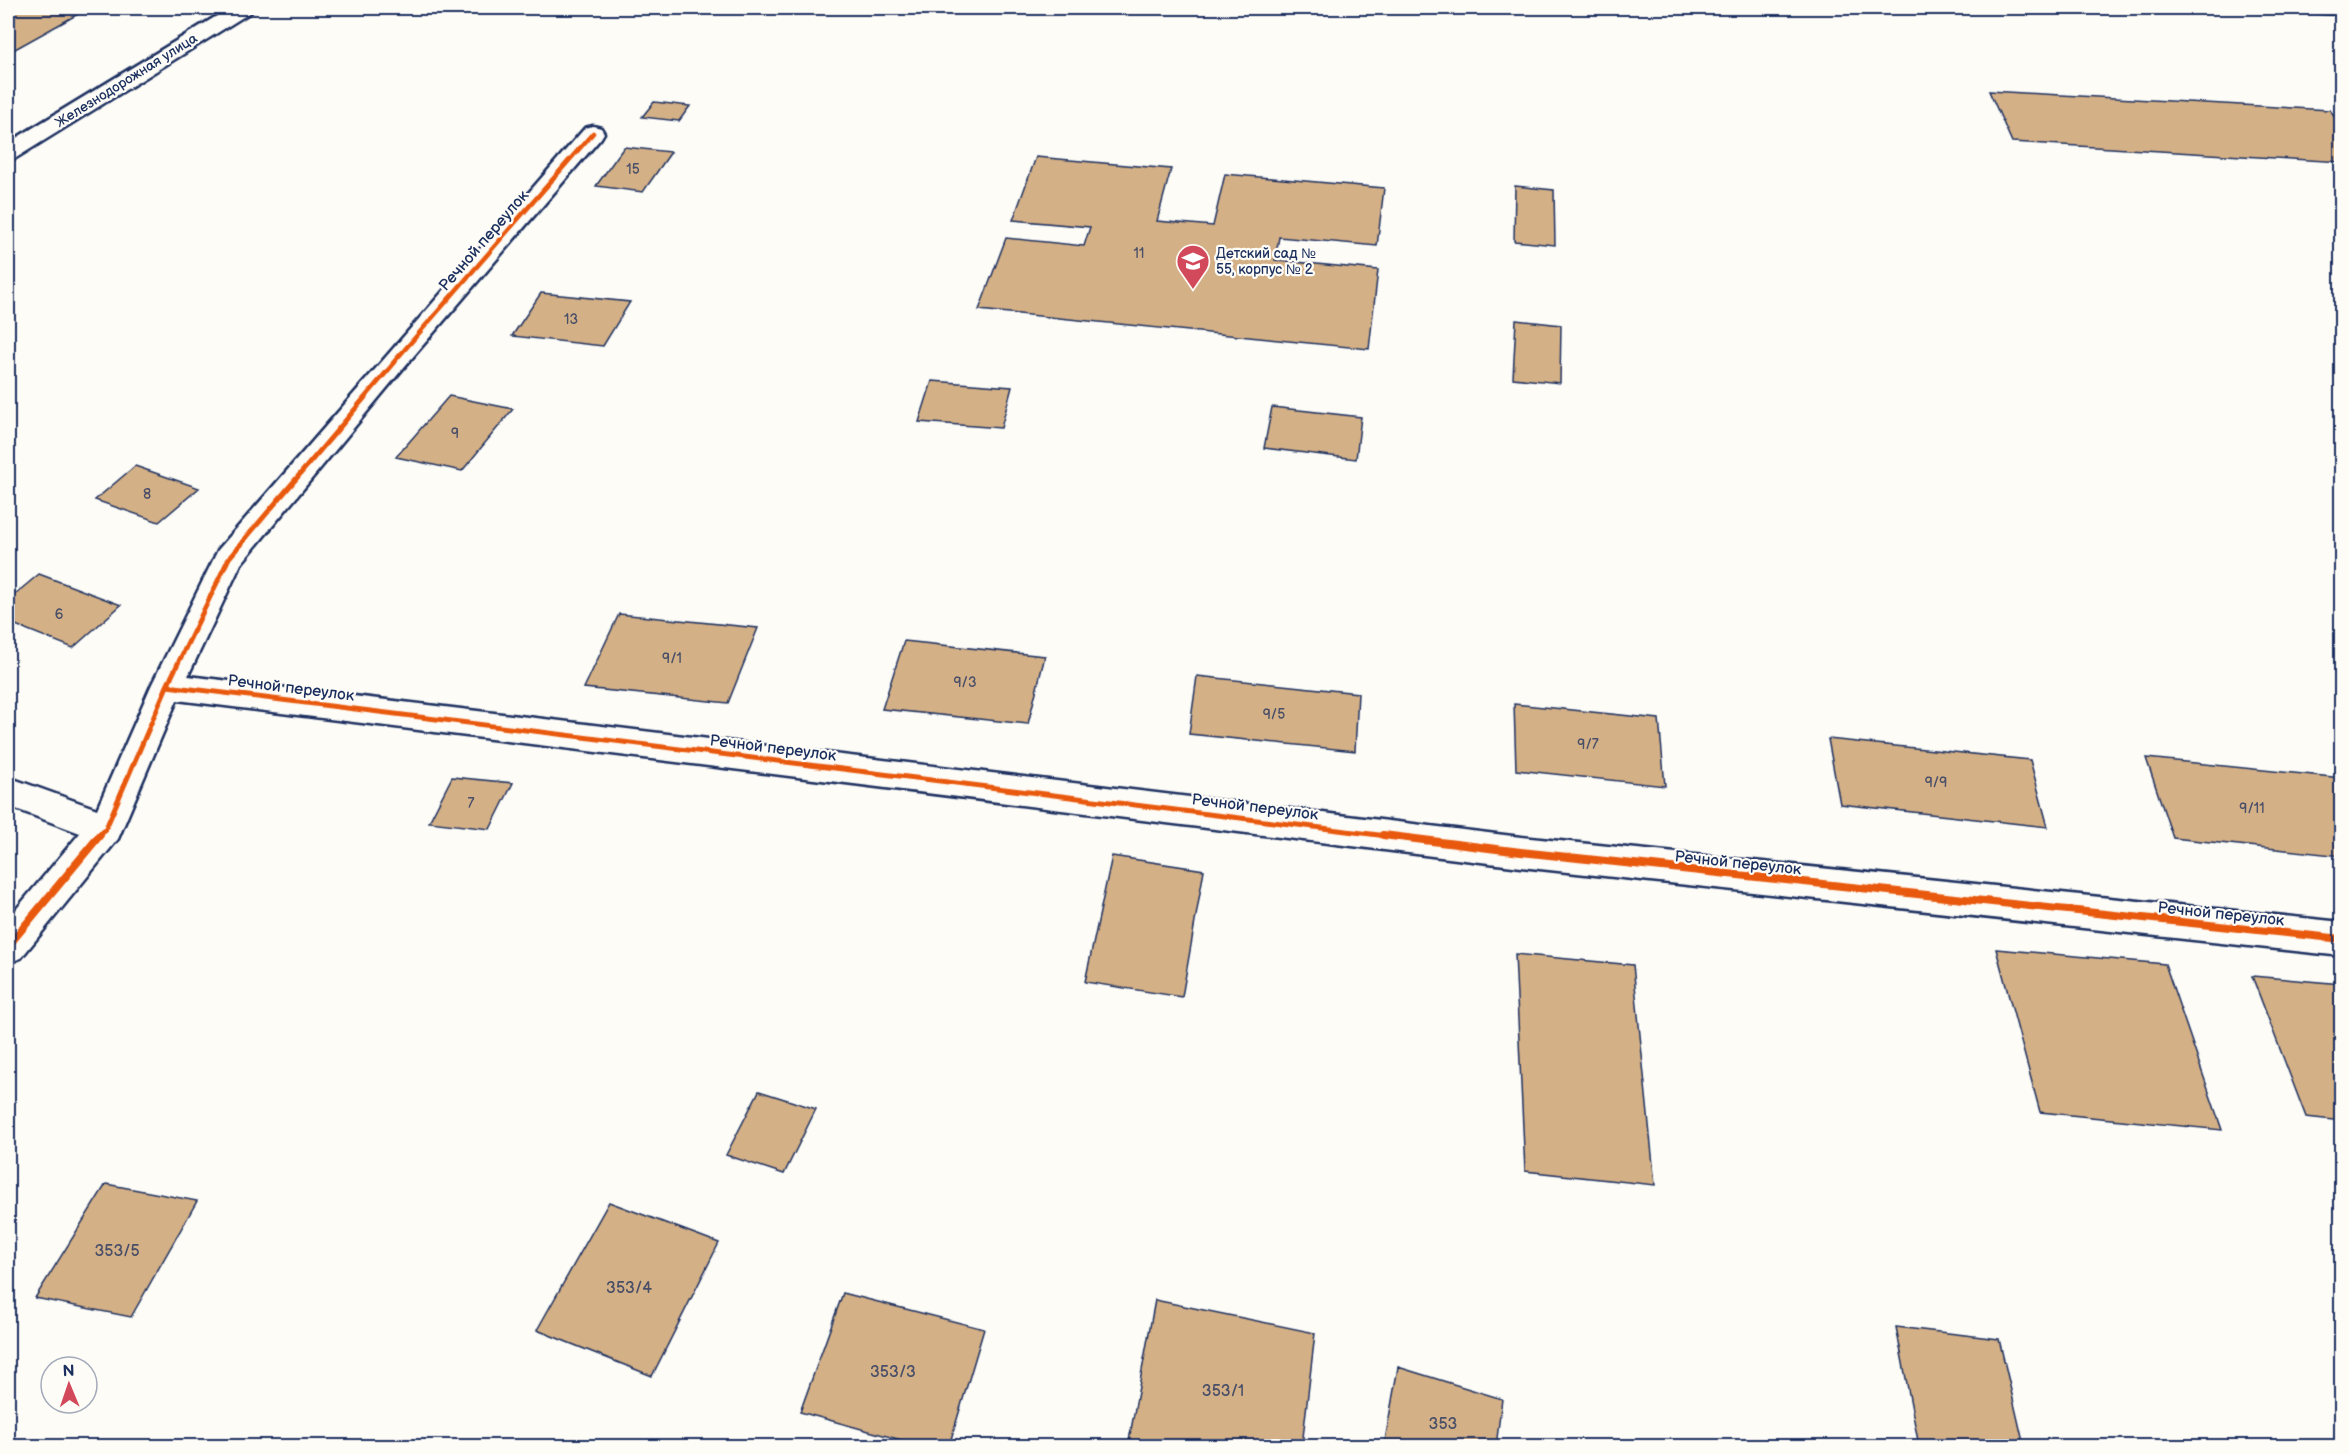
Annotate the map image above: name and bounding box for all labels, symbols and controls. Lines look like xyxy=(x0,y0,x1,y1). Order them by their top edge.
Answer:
street label: Железнодорожная улица xyxy=(52,29,201,131)
house number: 15 xyxy=(626,161,640,178)
street label: Речной переулок xyxy=(435,186,533,295)
school or university icon: Детский сад № 55, корпус № 2 xyxy=(1175,243,1211,290)
house number: 11 xyxy=(1134,245,1144,262)
place label: Детский сад № 55, корпус № 2 xyxy=(1216,245,1316,278)
house number: 13 xyxy=(564,311,578,328)
house number: 9 xyxy=(451,425,459,442)
house number: 8 xyxy=(143,486,151,503)
house number: 6 xyxy=(55,606,64,623)
house number: 9/1 xyxy=(662,650,682,667)
street label: Речной переулок xyxy=(226,671,356,706)
house number: 9/3 xyxy=(953,674,977,691)
house number: 9/5 xyxy=(1263,706,1285,723)
street label: Речной переулок xyxy=(708,731,838,766)
house number: 9/7 xyxy=(1577,736,1599,753)
house number: 9/9 xyxy=(1925,774,1947,791)
street label: Речной переулок xyxy=(1190,790,1320,825)
house number: 7 xyxy=(468,795,475,812)
house number: 9/11 xyxy=(2239,800,2265,817)
street label: Речной переулок xyxy=(1673,847,1803,880)
street label: Речной переулок xyxy=(2156,898,2286,931)
house number: 353/5 xyxy=(94,1242,140,1261)
house number: 353/4 xyxy=(606,1279,652,1298)
north arrow xyxy=(39,1355,99,1415)
text: N xyxy=(62,1362,75,1381)
house number: 353/3 xyxy=(870,1363,916,1382)
house number: 353/1 xyxy=(1202,1382,1244,1401)
house number: 353 xyxy=(1429,1415,1458,1434)

